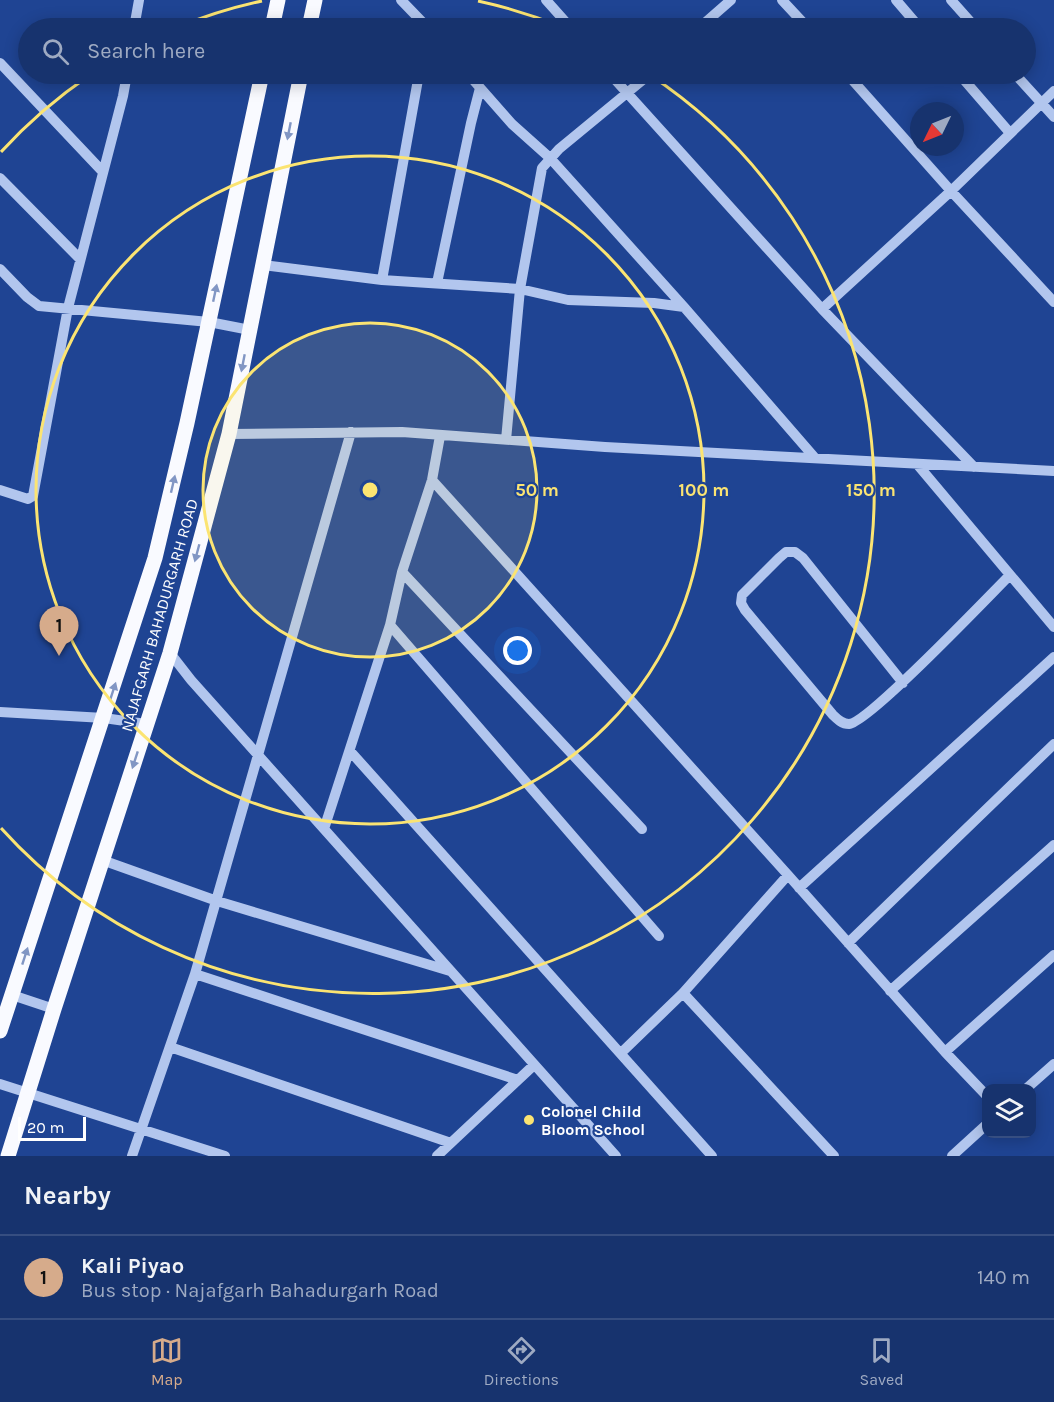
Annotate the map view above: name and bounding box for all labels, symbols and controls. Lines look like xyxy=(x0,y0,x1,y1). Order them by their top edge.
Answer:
search box xyxy=(18,18,1036,84)
icon: search xyxy=(39,35,72,68)
text: Search here xyxy=(87,38,205,64)
north arrow xyxy=(910,102,964,156)
one-way arrow xyxy=(284,122,293,141)
one-way arrow xyxy=(211,284,221,303)
one-way arrow xyxy=(238,354,247,373)
one-way arrow xyxy=(168,475,178,493)
text: 50 m xyxy=(515,479,559,501)
text: 100 m xyxy=(679,479,729,501)
text: 150 m xyxy=(846,479,896,501)
centre of rings xyxy=(360,480,380,500)
street label: NAJAFGARH BAHADURGARH ROAD xyxy=(117,496,202,734)
one-way arrow xyxy=(192,544,201,562)
pin: 1 xyxy=(40,606,78,656)
your location xyxy=(503,636,532,665)
one-way arrow xyxy=(109,682,118,700)
one-way arrow xyxy=(130,751,139,769)
one-way arrow xyxy=(21,947,30,965)
map controls xyxy=(982,1084,1036,1138)
button: layers xyxy=(982,1084,1036,1138)
place label: Colonel Child Bloom School xyxy=(541,1102,645,1139)
marker: Colonel Child Bloom School xyxy=(522,1113,536,1127)
scale bar xyxy=(18,1114,86,1142)
text: 20 m xyxy=(27,1118,65,1137)
text: Nearby xyxy=(24,1180,111,1211)
text: Kali Piyao xyxy=(81,1253,184,1279)
text: 1 xyxy=(40,1266,47,1289)
text: 140 m xyxy=(977,1266,1030,1289)
text: Bus stop · Najafgarh Bahadurgarh Road xyxy=(81,1279,439,1302)
tab: Map xyxy=(150,1334,183,1389)
tab: Directions xyxy=(484,1334,559,1389)
tab: Saved xyxy=(860,1334,904,1389)

